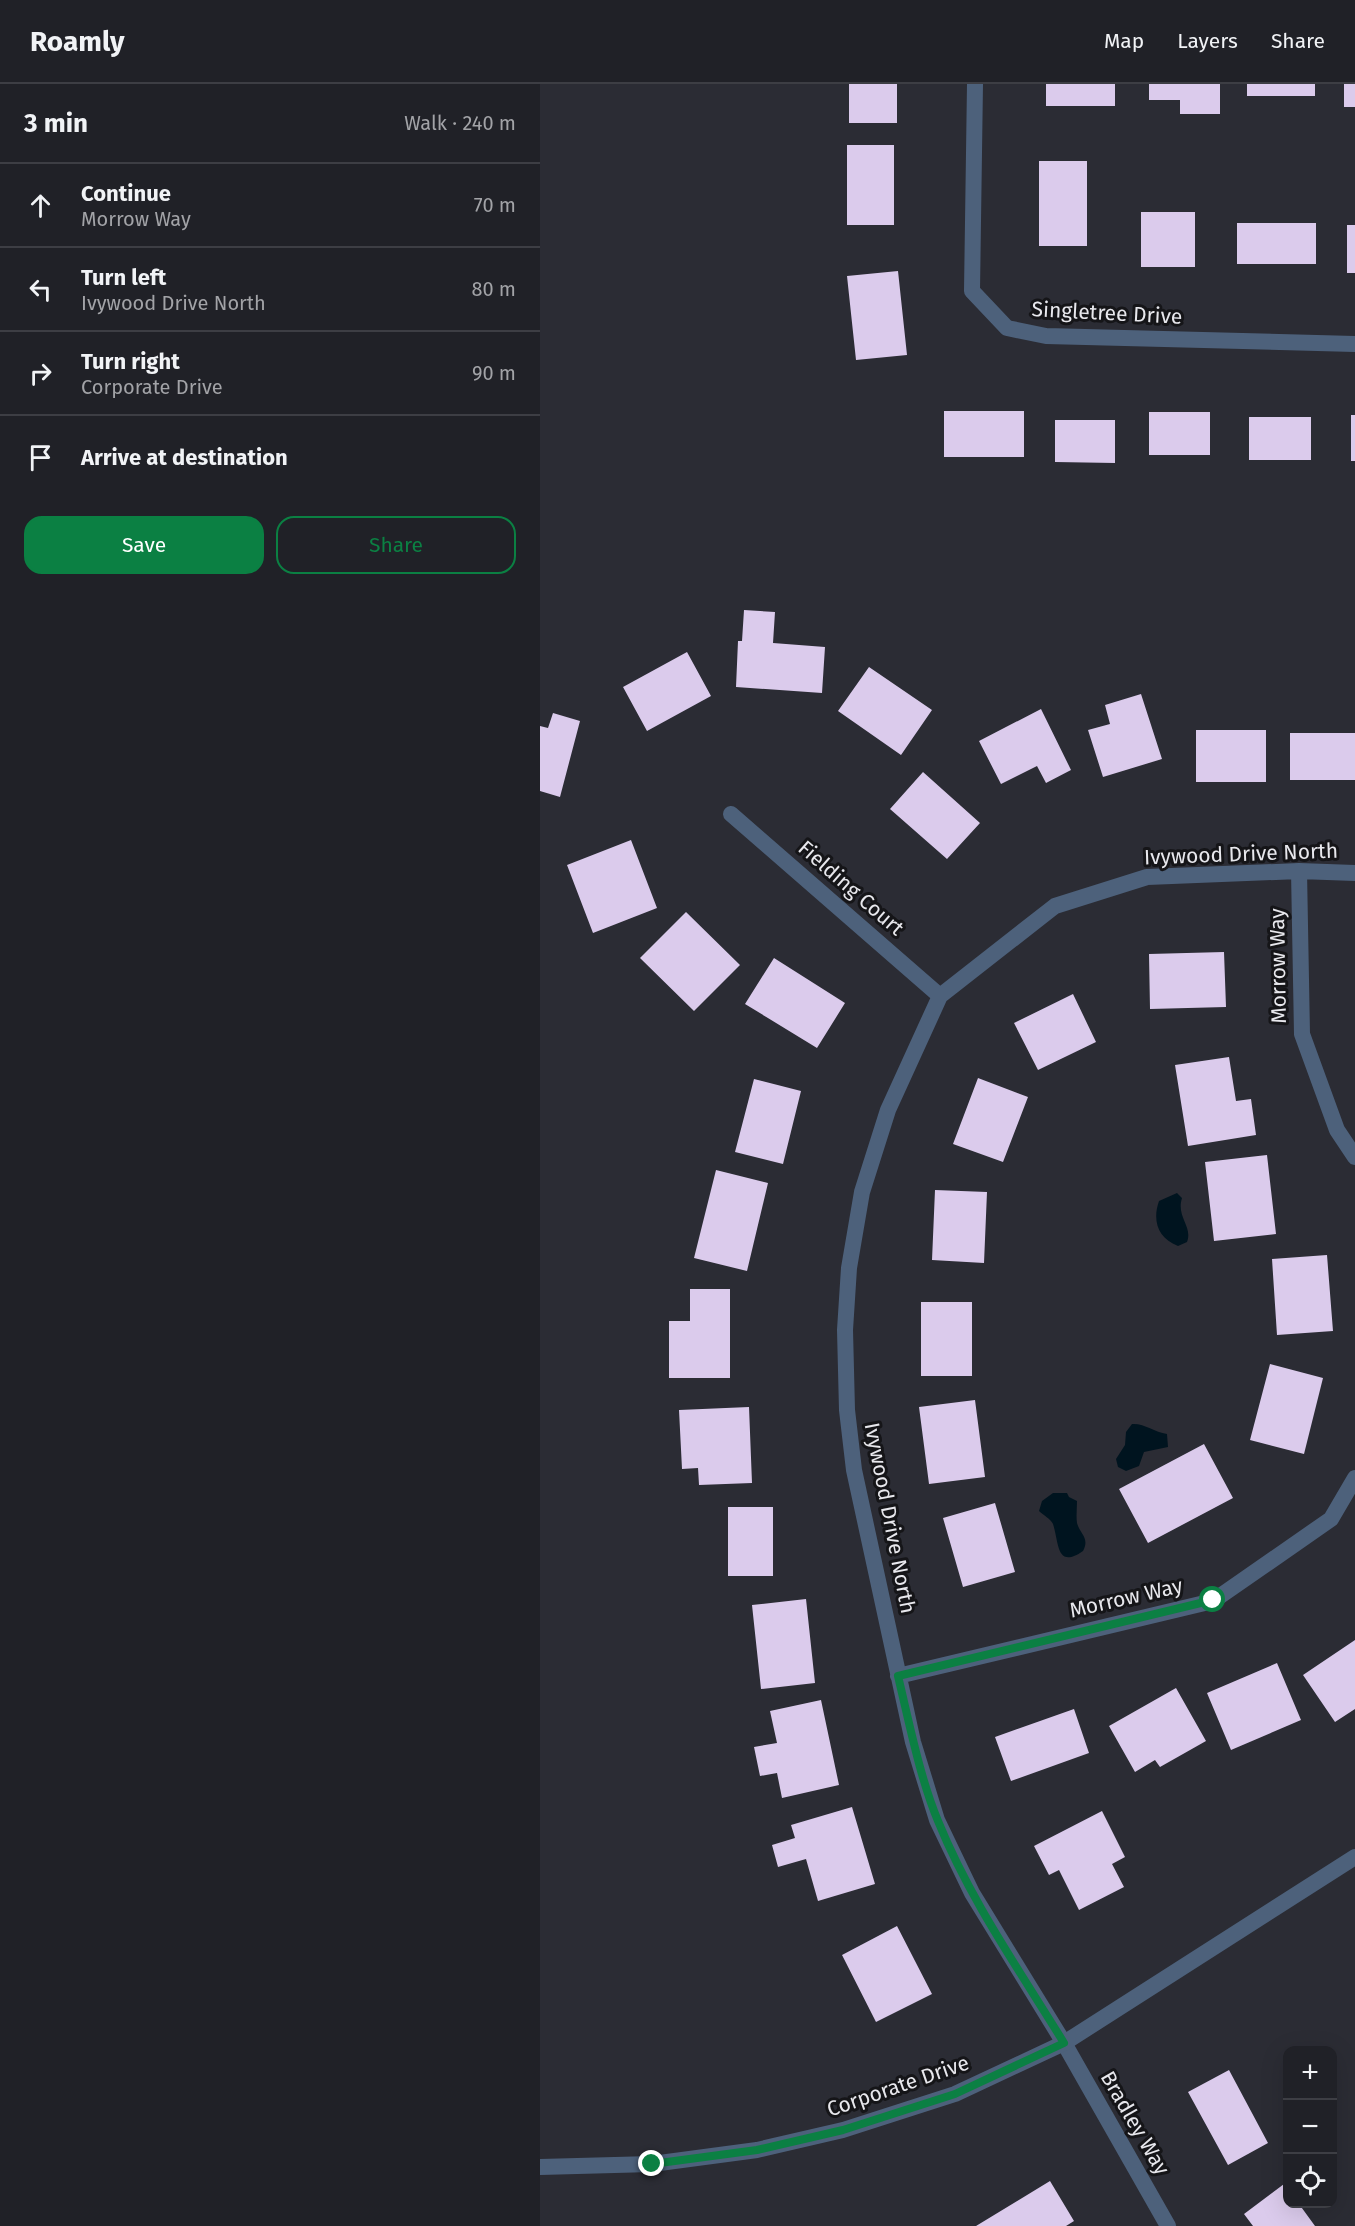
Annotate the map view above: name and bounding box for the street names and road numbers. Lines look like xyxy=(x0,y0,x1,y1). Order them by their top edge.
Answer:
street label: Singletree Drive xyxy=(1031,296,1183,330)
street label: Fielding Court xyxy=(793,835,910,941)
street label: Ivywood Drive North xyxy=(1144,838,1338,870)
street label: Morrow Way xyxy=(1264,908,1292,1024)
street label: Ivywood Drive North xyxy=(859,1420,921,1616)
street label: Morrow Way xyxy=(1067,1572,1186,1624)
street label: Corporate Drive xyxy=(823,2049,973,2123)
street label: Bradley Way xyxy=(1095,2066,1175,2180)

